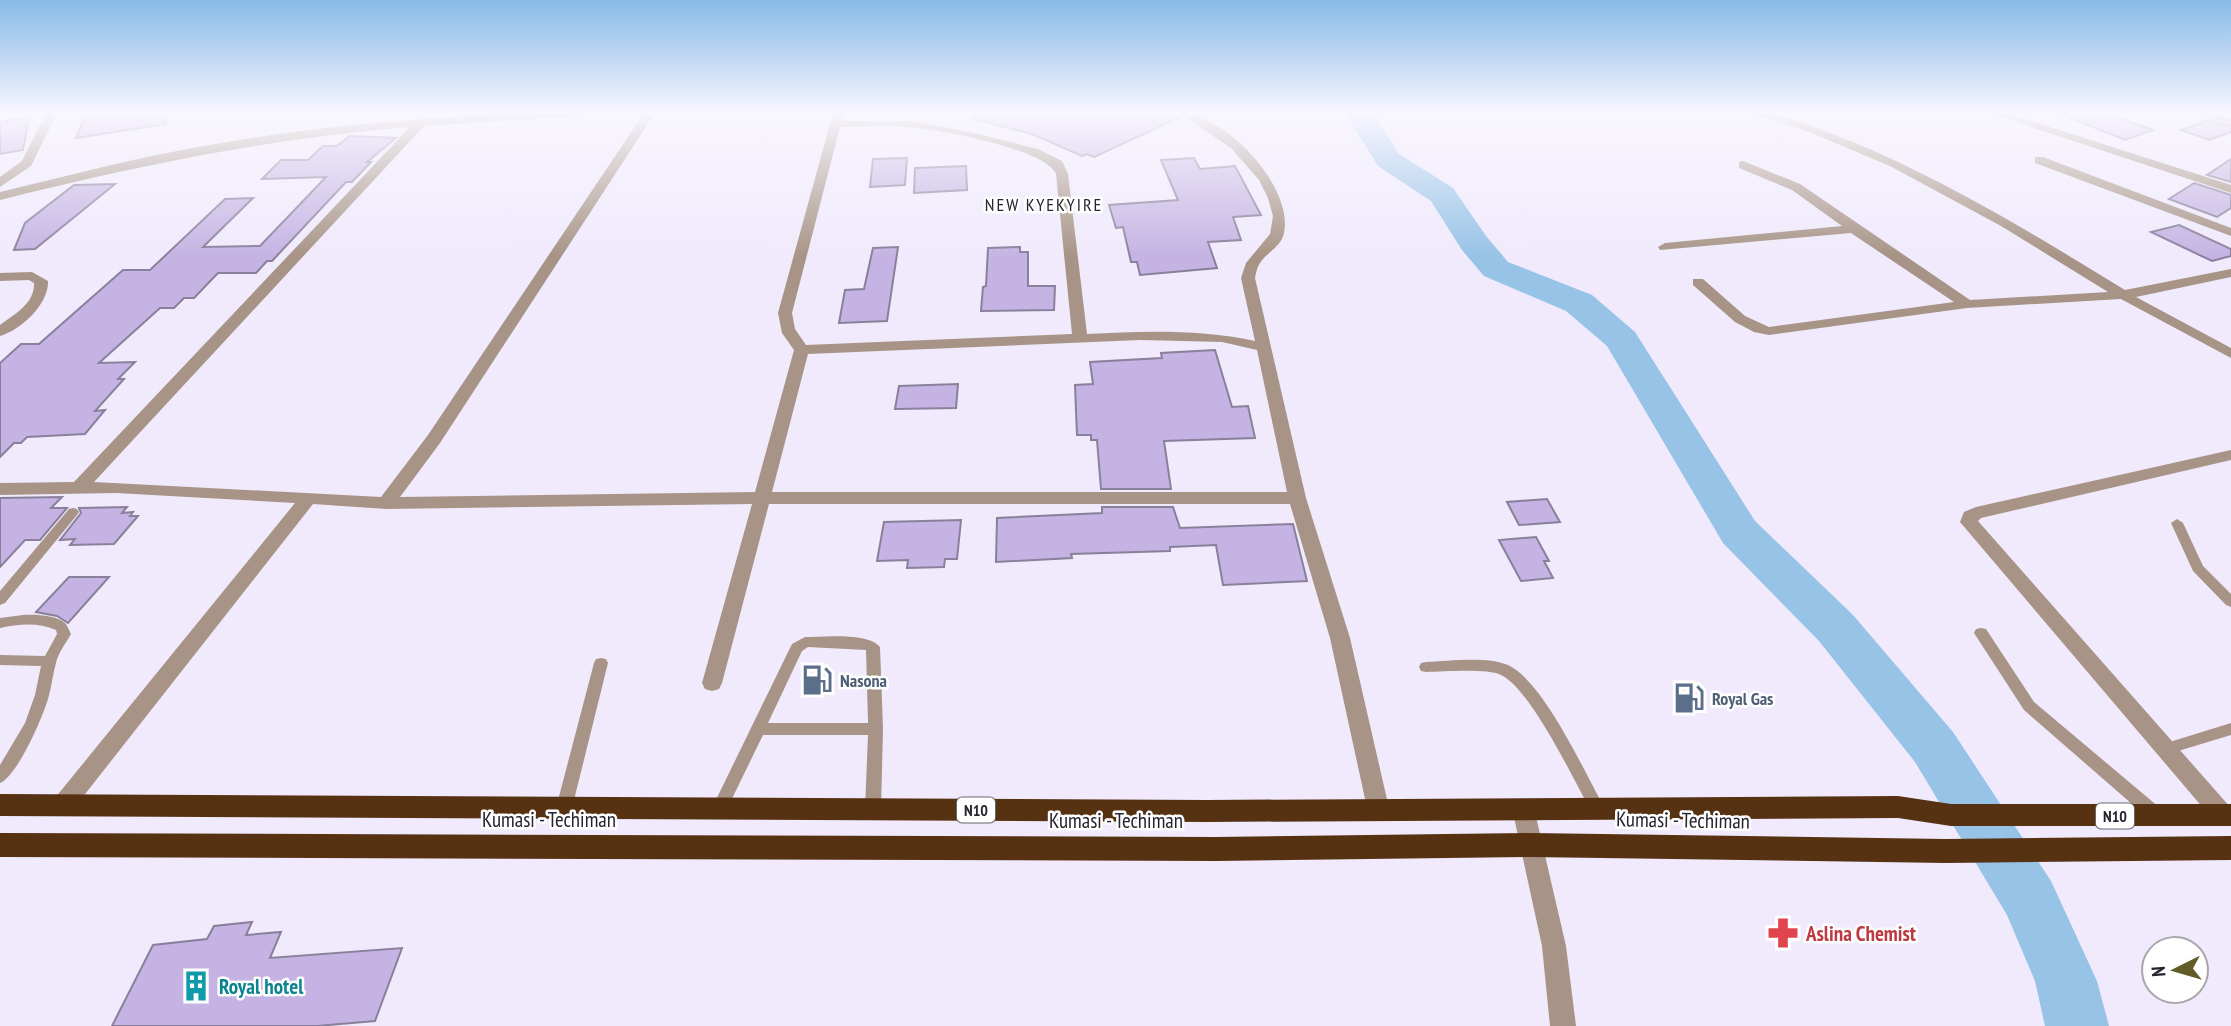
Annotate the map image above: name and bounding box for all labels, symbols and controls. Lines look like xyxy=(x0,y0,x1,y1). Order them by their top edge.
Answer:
district label: NEW KYEKYIRE xyxy=(985,193,1103,216)
fuel station icon: Nasona xyxy=(800,663,834,697)
place label: Nasona xyxy=(840,669,887,692)
fuel station icon: Royal Gas xyxy=(1672,681,1706,715)
place label: Royal Gas xyxy=(1712,687,1773,710)
road number: N10 xyxy=(957,797,995,822)
road number: N10 xyxy=(2096,804,2134,828)
street label: Kumasi - Techiman xyxy=(1616,805,1750,835)
street label: Kumasi - Techiman xyxy=(482,806,616,833)
street label: Kumasi - Techiman xyxy=(1049,807,1183,834)
pharmacy icon: Aslina Chemist xyxy=(1766,916,1800,950)
place label: Aslina Chemist xyxy=(1805,920,1916,947)
north arrow xyxy=(2140,935,2210,1005)
text: N xyxy=(2146,965,2170,978)
building icon: Royal hotel xyxy=(179,969,213,1003)
place label: Royal hotel xyxy=(219,973,304,1000)

